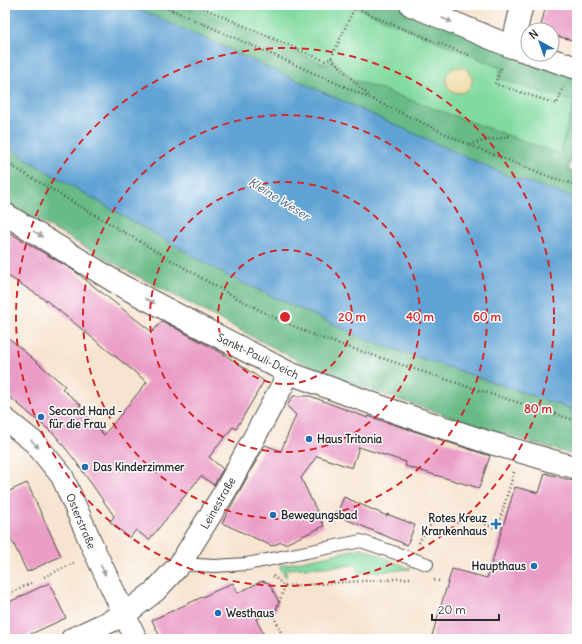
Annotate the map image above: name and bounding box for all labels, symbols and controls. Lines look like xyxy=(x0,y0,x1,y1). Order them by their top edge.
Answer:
one-way arrow xyxy=(441,17,452,23)
north arrow xyxy=(520,22,560,62)
text: N xyxy=(526,27,541,42)
water label: Kleine Weser xyxy=(246,174,314,224)
one-way arrow xyxy=(32,231,44,238)
one-way arrow xyxy=(144,297,156,304)
text: 20 m xyxy=(338,309,366,324)
text: 40 m xyxy=(406,309,435,324)
text: 60 m xyxy=(473,309,502,324)
centre of rings xyxy=(278,310,292,324)
street label: Sankt-Pauli-Deich xyxy=(215,330,301,382)
text: 80 m xyxy=(524,401,553,416)
place label: Second Hand - für die Frau xyxy=(48,404,123,431)
marker: Second Hand - für die Frau xyxy=(36,412,46,422)
place label: Haus Tritonia xyxy=(317,432,383,446)
marker: Haus Tritonia xyxy=(304,434,314,444)
one-way arrow xyxy=(30,439,40,449)
place label: Das Kinderzimmer xyxy=(93,460,185,474)
marker: Das Kinderzimmer xyxy=(80,462,90,472)
street label: Leinestraße xyxy=(198,474,238,531)
street label: Osterstraße xyxy=(63,491,99,551)
place label: Bewegungsbad xyxy=(281,508,358,523)
marker: Bewegungsbad xyxy=(268,510,278,520)
place label: Rotes Kreuz Krankenhaus xyxy=(421,511,488,538)
marker: Rotes Kreuz Krankenhaus xyxy=(490,518,502,530)
place label: Haupthaus xyxy=(472,559,526,574)
marker: Haupthaus xyxy=(529,561,539,571)
one-way arrow xyxy=(100,564,106,575)
scale bar xyxy=(432,596,499,622)
text: 20 m xyxy=(438,602,466,617)
place label: Westhaus xyxy=(226,606,274,620)
marker: Westhaus xyxy=(213,608,223,618)

